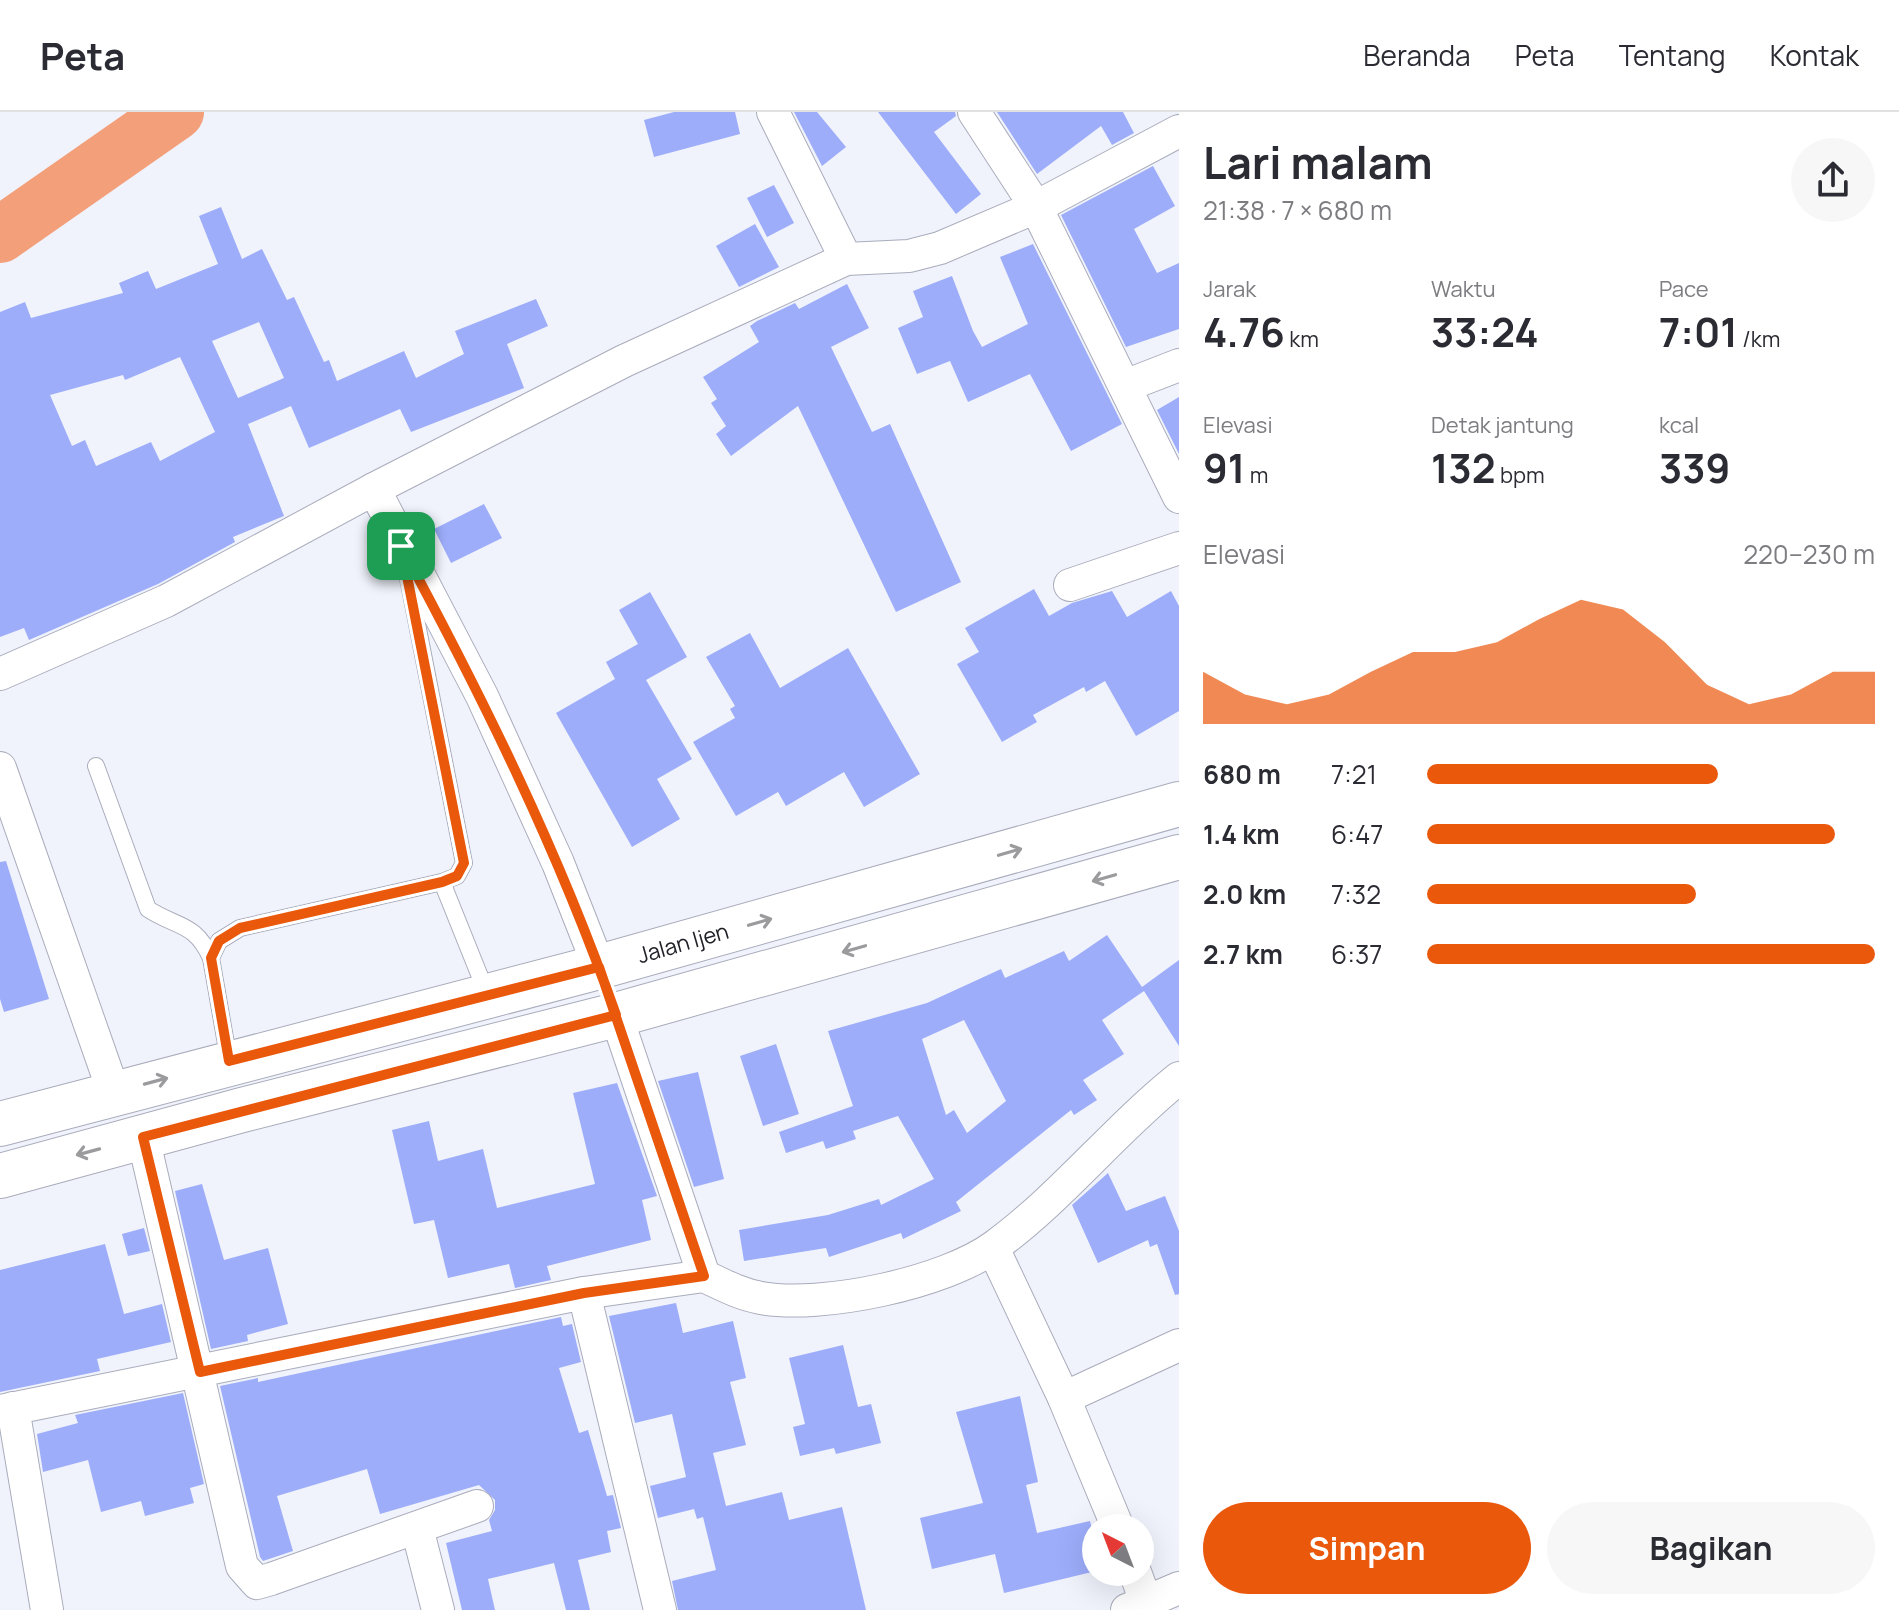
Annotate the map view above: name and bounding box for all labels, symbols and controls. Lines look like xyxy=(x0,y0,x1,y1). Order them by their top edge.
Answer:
text: Peta xyxy=(40,29,125,81)
text: Beranda xyxy=(1363,36,1471,74)
text: Peta xyxy=(1515,36,1575,74)
text: Tentang xyxy=(1619,36,1726,74)
text: Kontak xyxy=(1770,36,1859,74)
text: Lari malam xyxy=(1203,132,1433,192)
button: share xyxy=(1791,138,1875,222)
text: 21:38 · 7 × 680 m xyxy=(1203,192,1392,228)
text: Jarak xyxy=(1203,274,1256,304)
text: Waktu xyxy=(1431,274,1496,304)
text: Pace xyxy=(1659,274,1709,304)
text: 4.76 xyxy=(1203,304,1285,359)
text: 33:24 xyxy=(1431,304,1539,359)
text: 7:01 xyxy=(1659,304,1738,359)
text: km xyxy=(1285,324,1319,354)
text: /km xyxy=(1738,324,1780,354)
text: Elevasi xyxy=(1203,410,1273,440)
text: Detak jantung xyxy=(1431,410,1574,440)
text: kcal xyxy=(1659,410,1699,440)
text: 91 xyxy=(1203,440,1245,495)
text: 132 xyxy=(1431,440,1496,495)
text: 339 xyxy=(1659,440,1730,495)
text: m xyxy=(1245,460,1268,490)
text: bpm xyxy=(1496,460,1545,490)
pin xyxy=(367,512,435,580)
icon: arrive xyxy=(379,524,423,568)
text: Elevasi xyxy=(1203,536,1285,572)
text: 220–230 m xyxy=(1743,536,1875,572)
text: 680 m xyxy=(1203,756,1281,792)
text: 7:21 xyxy=(1331,756,1377,792)
text: 1.4 km xyxy=(1203,816,1280,852)
text: 6:47 xyxy=(1331,816,1383,852)
one-way arrow xyxy=(996,843,1022,858)
one-way arrow xyxy=(1091,871,1117,886)
text: 2.0 km xyxy=(1203,876,1286,912)
text: 7:32 xyxy=(1331,876,1381,912)
one-way arrow xyxy=(746,914,772,929)
street label: Jalan Ijen xyxy=(634,916,732,970)
text: 2.7 km xyxy=(1203,936,1283,972)
text: 6:37 xyxy=(1331,936,1382,972)
one-way arrow xyxy=(841,942,867,957)
one-way arrow xyxy=(143,1073,169,1088)
one-way arrow xyxy=(76,1145,102,1160)
button: Simpan xyxy=(1203,1502,1531,1594)
button: Bagikan xyxy=(1547,1502,1875,1594)
north arrow xyxy=(1082,1514,1154,1586)
map controls xyxy=(1082,1514,1154,1586)

